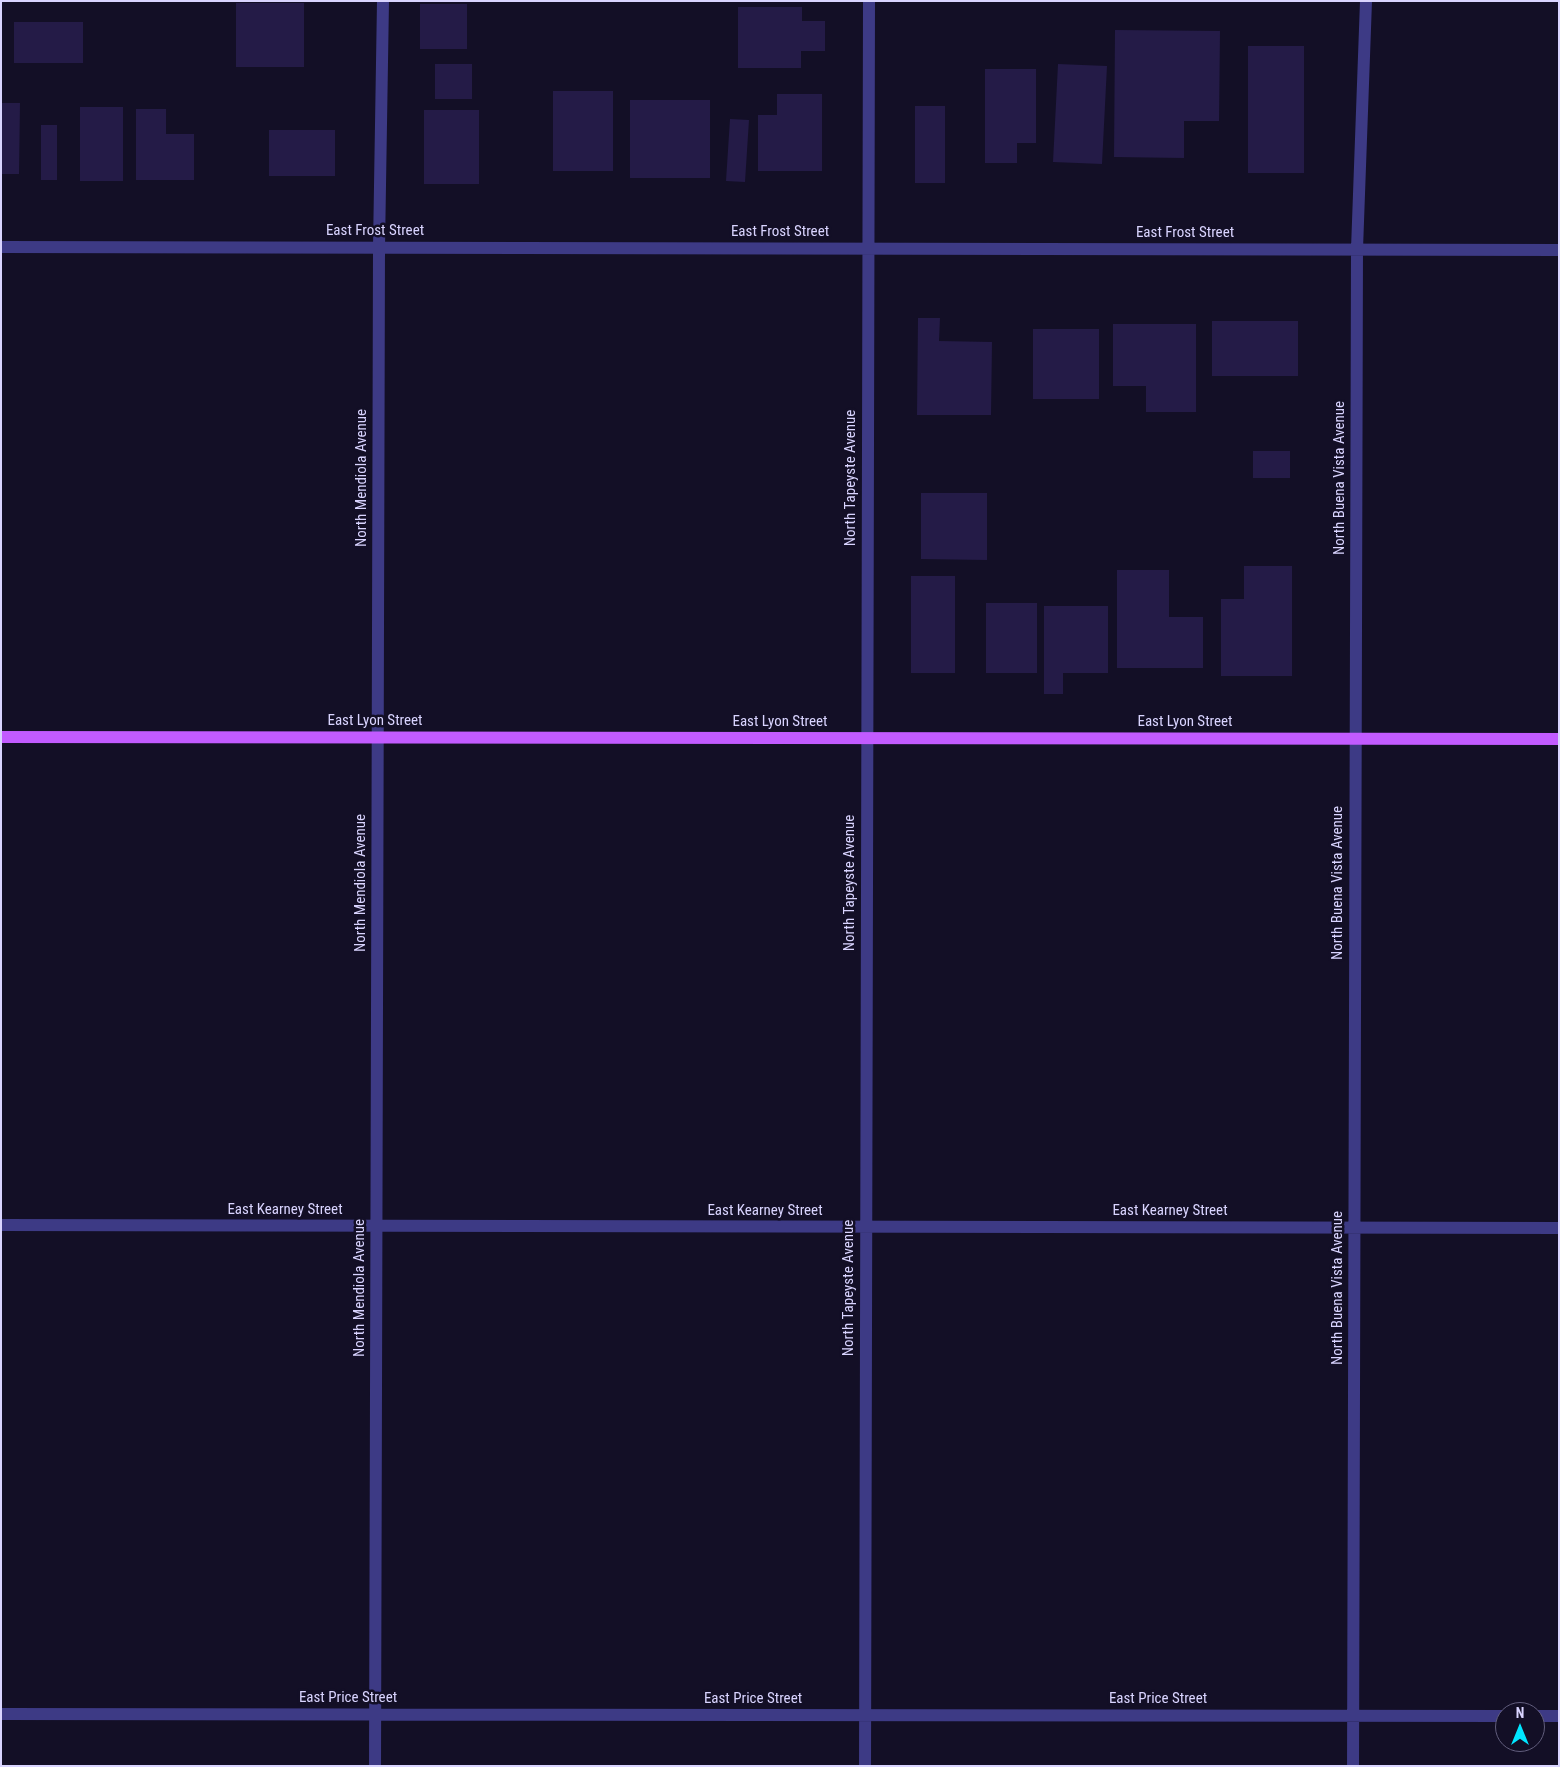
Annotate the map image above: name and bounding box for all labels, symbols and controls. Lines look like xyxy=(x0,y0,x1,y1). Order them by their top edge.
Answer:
street label: East Frost Street xyxy=(326,222,424,240)
street label: East Frost Street xyxy=(731,223,829,241)
street label: East Frost Street xyxy=(1136,224,1234,242)
street label: North Buena Vista Avenue xyxy=(1331,401,1349,555)
street label: North Mendiola Avenue xyxy=(353,409,371,547)
street label: North Tapeyste Avenue xyxy=(842,410,860,546)
street label: East Lyon Street xyxy=(327,712,423,730)
street label: East Lyon Street xyxy=(732,713,828,731)
street label: East Lyon Street xyxy=(1137,713,1233,731)
street label: North Buena Vista Avenue xyxy=(1329,806,1347,960)
street label: North Mendiola Avenue xyxy=(352,814,370,952)
street label: North Tapeyste Avenue xyxy=(841,815,859,951)
street label: East Kearney Street xyxy=(227,1201,343,1219)
street label: East Kearney Street xyxy=(707,1202,823,1220)
street label: East Kearney Street xyxy=(1112,1202,1228,1220)
street label: North Buena Vista Avenue xyxy=(1329,1211,1347,1365)
street label: North Mendiola Avenue xyxy=(351,1219,369,1357)
street label: North Tapeyste Avenue xyxy=(840,1220,858,1356)
street label: East Price Street xyxy=(299,1689,397,1707)
street label: East Price Street xyxy=(704,1690,802,1708)
street label: East Price Street xyxy=(1109,1690,1207,1708)
north arrow xyxy=(1495,1702,1545,1752)
text: N xyxy=(1516,1705,1524,1721)

